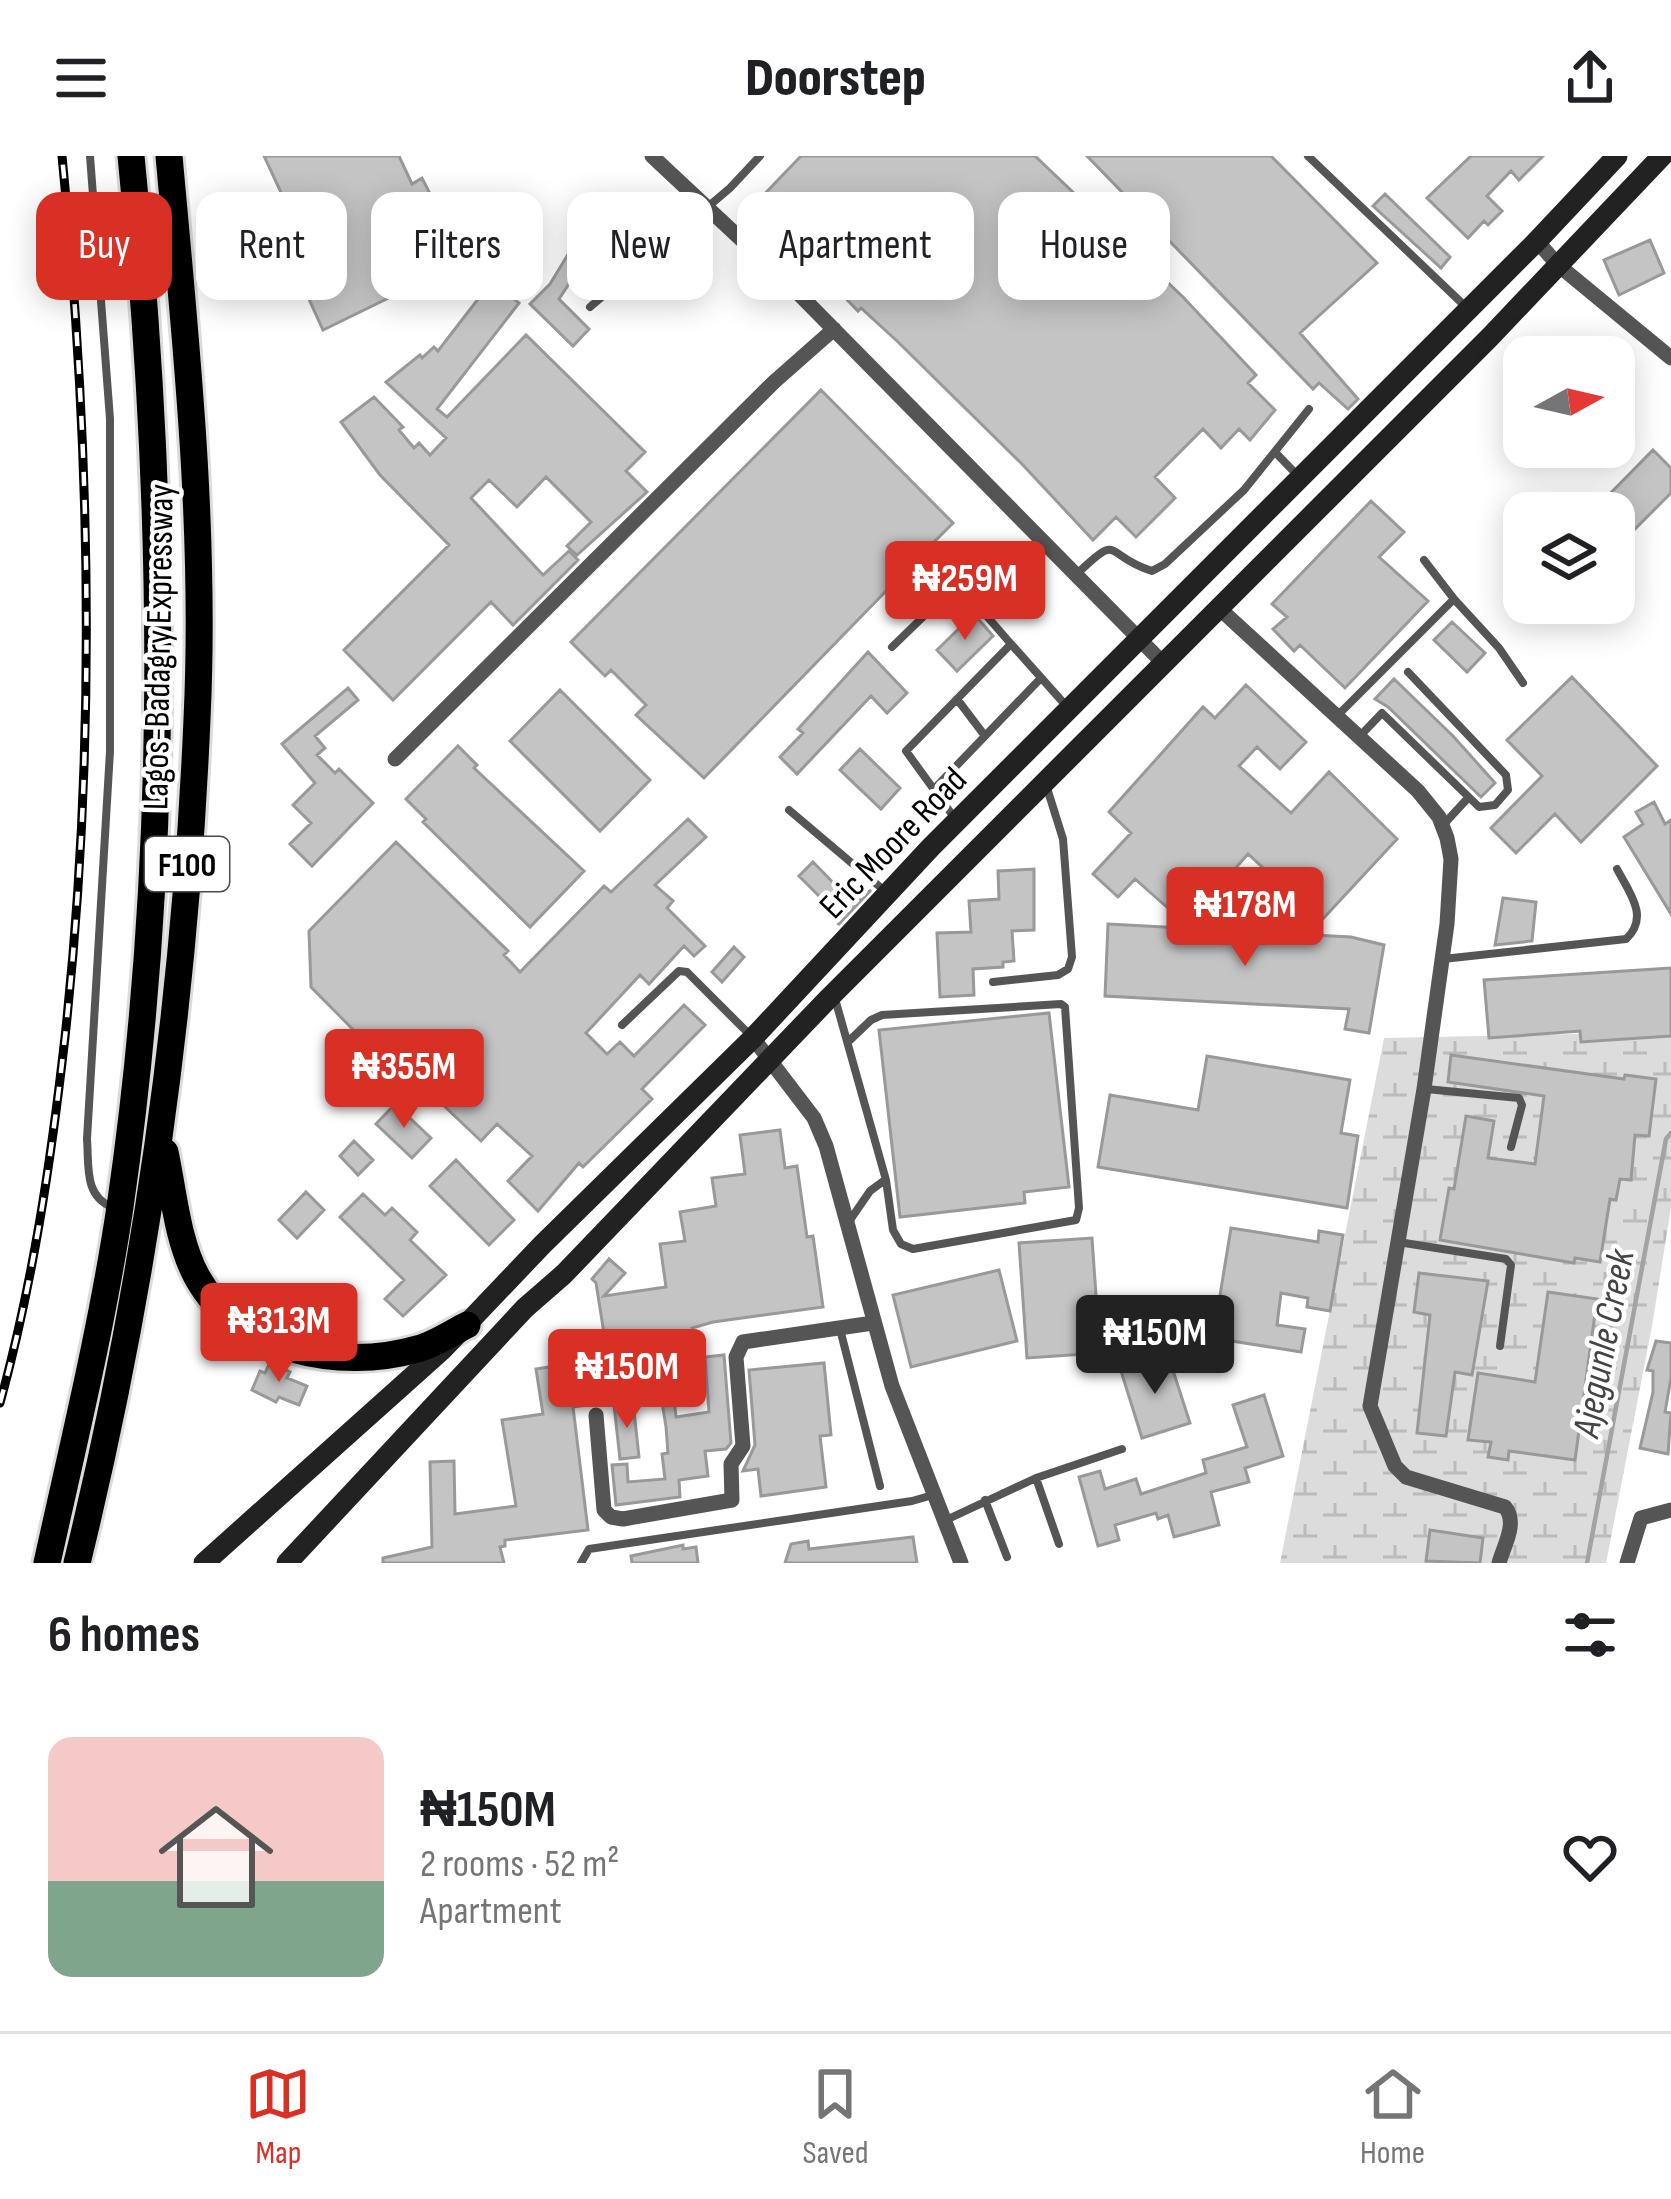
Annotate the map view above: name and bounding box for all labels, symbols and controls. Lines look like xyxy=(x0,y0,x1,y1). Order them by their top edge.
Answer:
icon: menu xyxy=(48,45,114,111)
icon: share xyxy=(1557,45,1623,111)
text: Doorstep xyxy=(745,46,926,111)
chip: Buy xyxy=(36,192,172,300)
chip: Rent xyxy=(196,192,347,300)
chip: Filters xyxy=(371,192,543,300)
chip: New xyxy=(567,192,713,300)
chip: Apartment xyxy=(737,192,974,300)
chip: House xyxy=(998,192,1170,300)
north arrow xyxy=(1503,336,1635,468)
map controls xyxy=(1503,336,1635,624)
street label: Lagos-Badagry Expressway xyxy=(135,484,184,810)
button: layers xyxy=(1503,492,1635,624)
pin: ₦259M xyxy=(881,541,1049,643)
text: ₦259M xyxy=(912,556,1018,603)
street label: Eric Moore Road xyxy=(811,759,976,928)
road number: F100 xyxy=(145,837,229,891)
pin: ₦178M xyxy=(1161,867,1329,969)
text: ₦178M xyxy=(1193,882,1297,929)
pin: ₦355M xyxy=(320,1029,488,1131)
text: ₦355M xyxy=(352,1044,456,1091)
water label: Ajegunle Creek xyxy=(1563,1245,1646,1443)
pin: ₦313M xyxy=(195,1283,363,1385)
pin: ₦150M xyxy=(1071,1295,1239,1397)
text: ₦313M xyxy=(227,1298,331,1345)
text: ₦150M xyxy=(1103,1310,1207,1357)
pin: ₦150M xyxy=(543,1329,711,1431)
text: ₦150M xyxy=(575,1344,679,1391)
icon: filters xyxy=(1557,1602,1623,1668)
text: 6 homes xyxy=(48,1605,200,1666)
text: ₦150M xyxy=(420,1780,556,1841)
icon: home xyxy=(144,1785,288,1929)
icon: heart xyxy=(1557,1824,1623,1890)
text: 2 rooms · 52 m² xyxy=(420,1841,620,1888)
text: Apartment xyxy=(420,1888,562,1935)
tab: Map xyxy=(245,2061,311,2173)
tab: Saved xyxy=(802,2061,869,2173)
tab: Home xyxy=(1360,2061,1426,2173)

